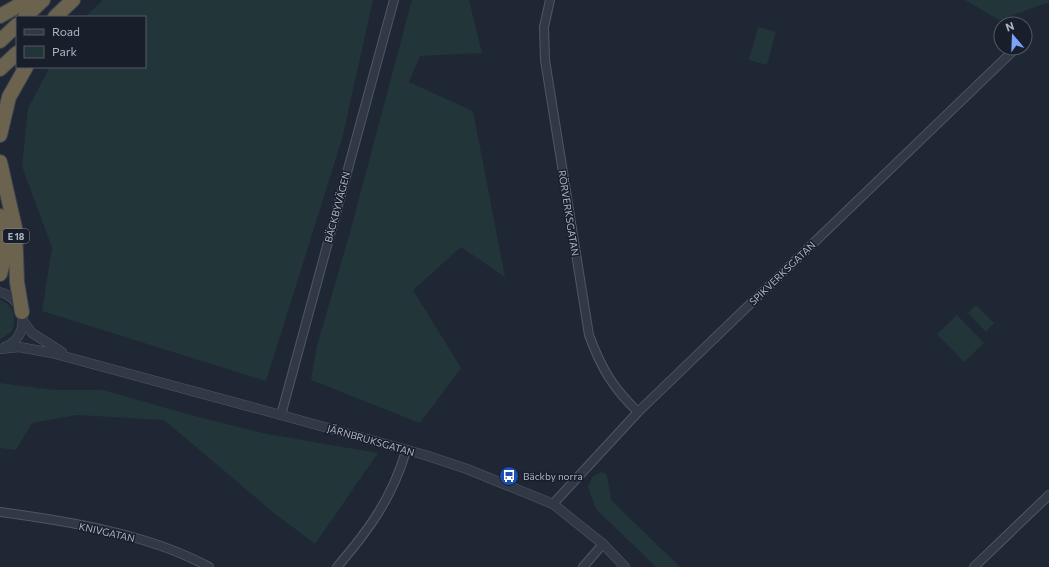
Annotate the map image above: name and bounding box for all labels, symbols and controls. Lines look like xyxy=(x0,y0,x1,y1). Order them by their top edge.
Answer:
legend xyxy=(16,16,146,68)
north arrow xyxy=(993,16,1033,56)
text: N xyxy=(1004,19,1016,34)
text: Road xyxy=(52,24,80,38)
text: Park xyxy=(52,44,78,58)
street label: RÖRVERKSGATAN xyxy=(556,169,582,257)
street label: BÄCKBYVÄGEN xyxy=(322,170,352,244)
road number: E 18 xyxy=(3,229,29,243)
street label: SPIKVERKSGATAN xyxy=(747,238,817,308)
street label: JÄRNBRUKSGATAN xyxy=(326,422,416,458)
bus stop icon: Bäckby norra xyxy=(498,465,520,487)
place label: Bäckby norra xyxy=(523,470,583,482)
street label: KNIVGATAN xyxy=(78,520,136,544)

